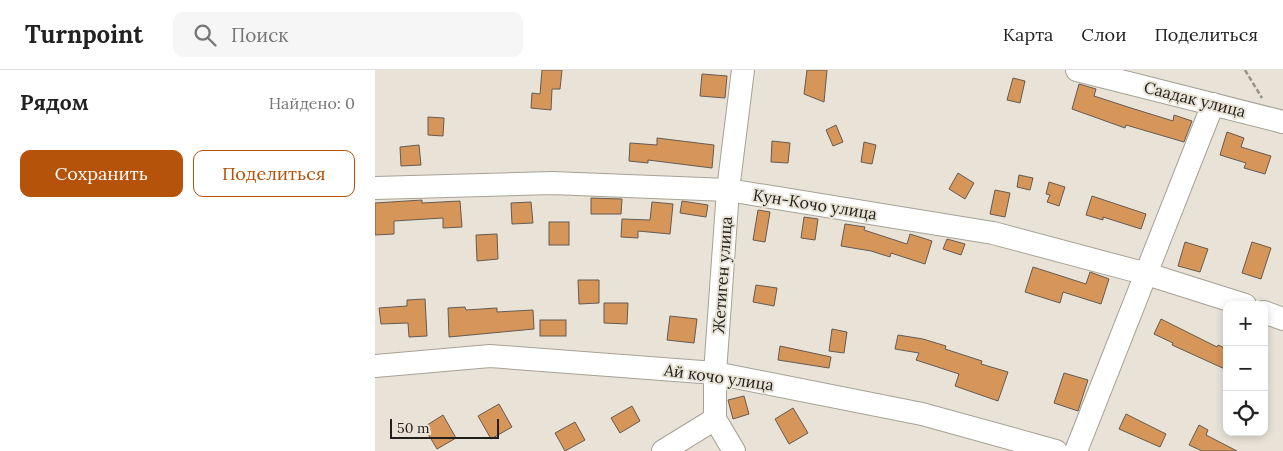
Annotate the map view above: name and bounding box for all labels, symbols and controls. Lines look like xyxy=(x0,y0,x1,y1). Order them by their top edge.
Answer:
search box xyxy=(173,12,523,57)
text: Turnpoint xyxy=(25,19,143,50)
icon: search xyxy=(191,21,219,49)
text: Поиск xyxy=(231,23,289,47)
text: Карта xyxy=(1003,23,1053,46)
text: Слои xyxy=(1081,23,1126,46)
text: Поделиться xyxy=(1154,23,1258,46)
street label: Саадак улица xyxy=(1142,77,1248,121)
text: Рядом xyxy=(20,89,89,116)
text: Найдено: 0 xyxy=(269,93,355,113)
button: Сохранить xyxy=(20,150,183,197)
button: Поделиться xyxy=(193,150,355,197)
street label: Кун-Кочо улица xyxy=(752,184,878,224)
street label: Жетиген улица xyxy=(708,216,736,334)
map controls xyxy=(1223,301,1268,436)
button: + xyxy=(1223,301,1268,346)
button: − xyxy=(1223,346,1268,391)
street label: Ай кочо улица xyxy=(662,359,775,395)
button: locate xyxy=(1223,391,1268,436)
scale bar xyxy=(390,416,499,439)
text: 50 m xyxy=(397,419,430,437)

